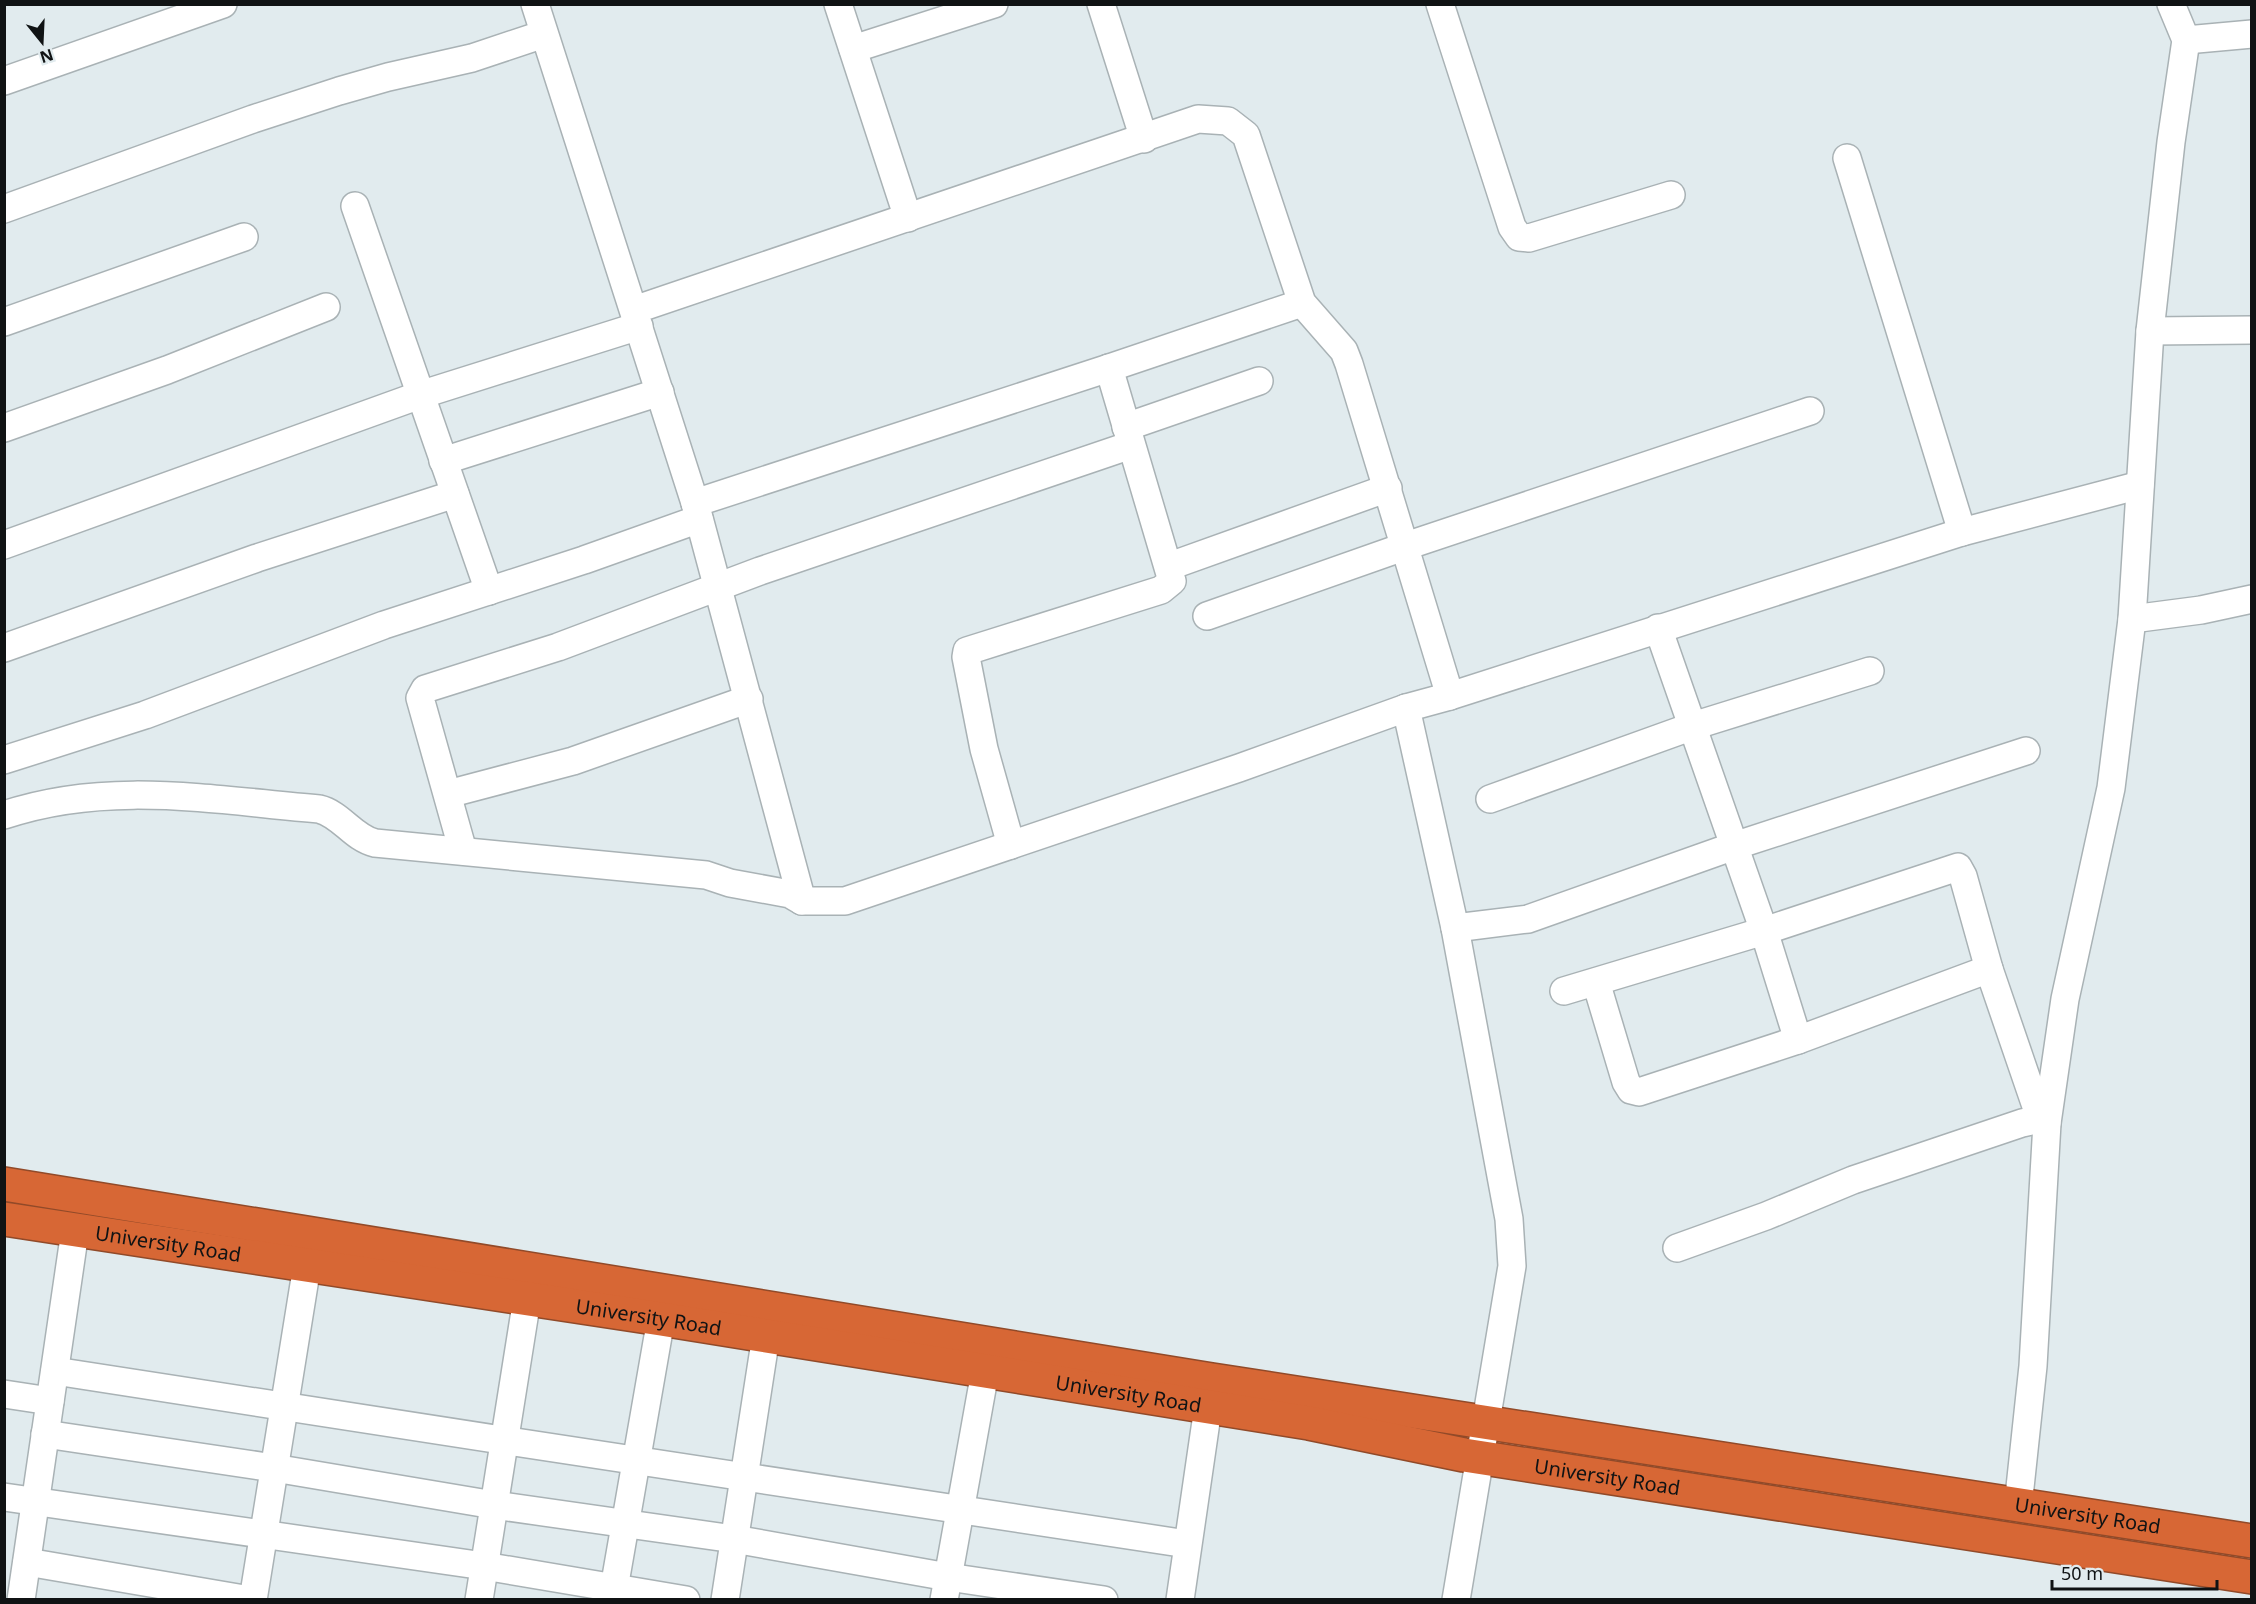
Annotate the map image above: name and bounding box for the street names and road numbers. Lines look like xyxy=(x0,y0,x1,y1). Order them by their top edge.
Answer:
street label: University Road xyxy=(93,1219,243,1268)
street label: University Road xyxy=(574,1292,724,1342)
street label: University Road xyxy=(1054,1369,1203,1419)
street label: University Road xyxy=(1532,1452,1682,1501)
street label: University Road xyxy=(2013,1490,2163,1540)

